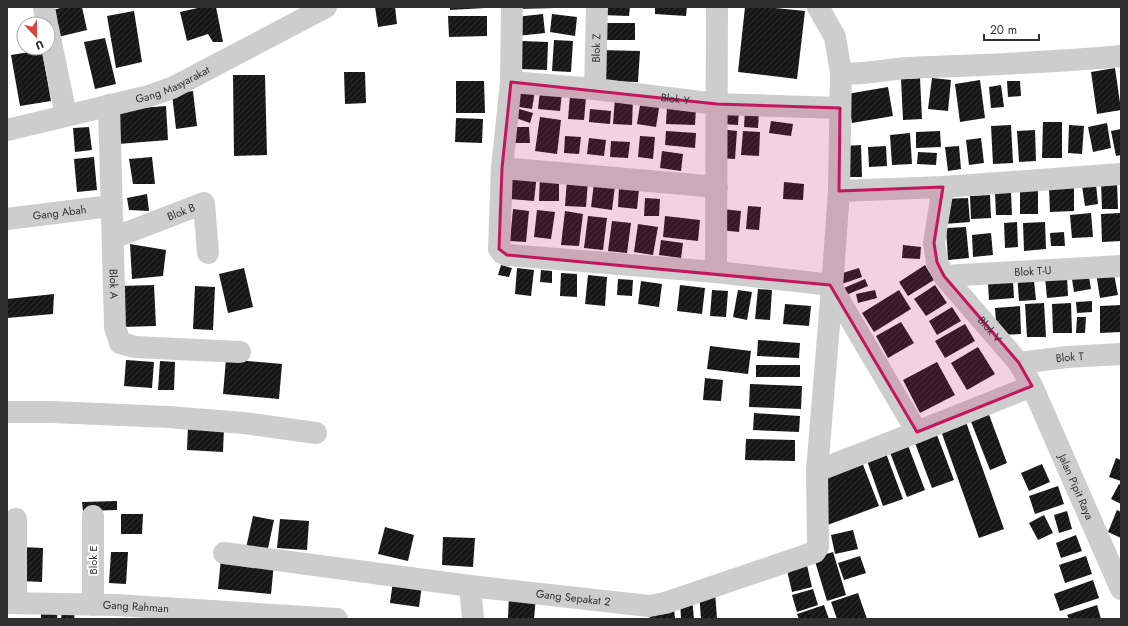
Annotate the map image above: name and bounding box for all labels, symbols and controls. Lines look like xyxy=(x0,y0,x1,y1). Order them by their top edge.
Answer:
north arrow xyxy=(16,16,56,56)
scale bar xyxy=(984,16,1039,42)
text: 20 m xyxy=(990,21,1017,39)
street label: Blok Z xyxy=(588,33,604,63)
text: U xyxy=(33,36,46,54)
street label: Gang Masyarakat xyxy=(134,61,213,107)
street label: Blok Y xyxy=(660,89,691,109)
street label: Blok B xyxy=(165,199,198,224)
street label: Gang Abah xyxy=(32,201,87,224)
street label: Blok T-U xyxy=(1014,262,1052,280)
street label: Blok A xyxy=(105,269,122,300)
street label: Blok V xyxy=(974,313,1006,346)
street label: Blok T xyxy=(1055,348,1084,366)
street label: Jalan Pipit Raya xyxy=(1054,450,1098,522)
street label: Blok E xyxy=(85,546,101,574)
street label: Gang Sepakat 2 xyxy=(535,585,611,610)
street label: Gang Rahman xyxy=(103,597,169,616)

